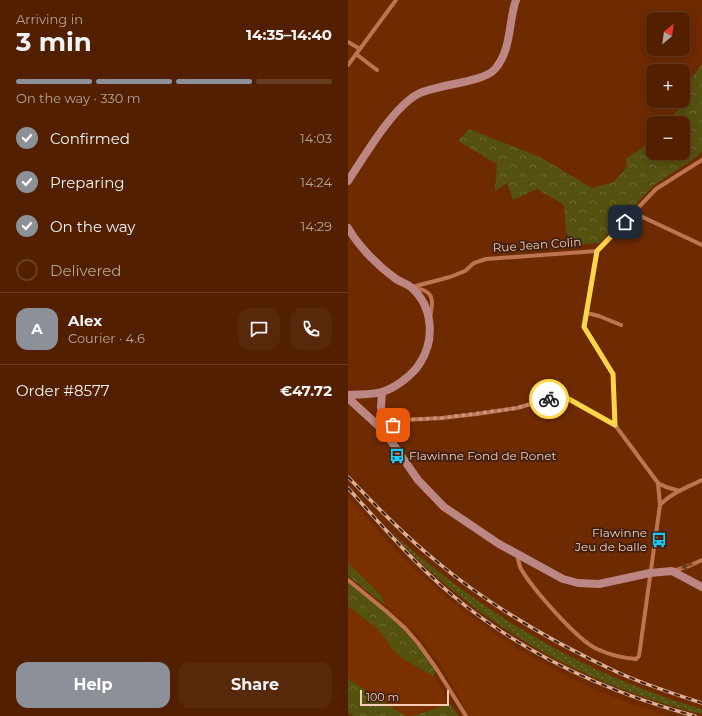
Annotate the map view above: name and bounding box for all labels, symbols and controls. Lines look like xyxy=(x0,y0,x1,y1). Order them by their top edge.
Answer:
text: Arriving in xyxy=(16,11,83,27)
north arrow xyxy=(646,12,690,56)
map controls xyxy=(646,12,690,160)
text: 14:35–14:40 xyxy=(246,25,332,44)
text: 3 min xyxy=(16,26,92,58)
button: + xyxy=(646,64,690,108)
text: On the way · 330 m xyxy=(16,90,141,106)
button: − xyxy=(646,116,690,160)
icon: check xyxy=(16,127,38,149)
text: Confirmed xyxy=(50,129,130,148)
text: 14:03 xyxy=(300,130,332,146)
icon: check xyxy=(16,171,38,193)
text: Preparing xyxy=(50,173,125,192)
text: 14:24 xyxy=(300,174,332,190)
pin xyxy=(608,205,642,239)
icon: home xyxy=(614,211,636,233)
icon: check xyxy=(16,215,38,237)
text: On the way xyxy=(50,217,135,236)
text: 14:29 xyxy=(301,218,332,234)
street label: Rue Jean Colin xyxy=(492,234,582,255)
text: Delivered xyxy=(50,261,122,280)
button: chat xyxy=(238,308,280,350)
button: phone xyxy=(290,308,332,350)
text: Alex xyxy=(68,311,102,330)
text: A xyxy=(31,319,43,338)
text: Courier · 4.6 xyxy=(68,330,145,346)
courier xyxy=(529,379,569,419)
text: Order #8577 xyxy=(16,381,110,400)
text: €47.72 xyxy=(280,381,332,400)
icon: bike xyxy=(538,388,560,410)
pin xyxy=(376,408,410,442)
icon: bag xyxy=(382,414,404,436)
bus stop icon: Flawinne Fond de Ronet xyxy=(388,447,406,465)
place label: Flawinne Fond de Ronet xyxy=(409,448,557,463)
place label: Flawinne Jeu de balle xyxy=(574,525,647,554)
bus stop icon: Flawinne Jeu de balle xyxy=(650,531,668,549)
one-way arrow xyxy=(681,564,693,570)
button: Help xyxy=(16,662,170,708)
button: Share xyxy=(178,662,332,708)
scale bar xyxy=(360,688,449,707)
text: 100 m xyxy=(366,690,399,704)

